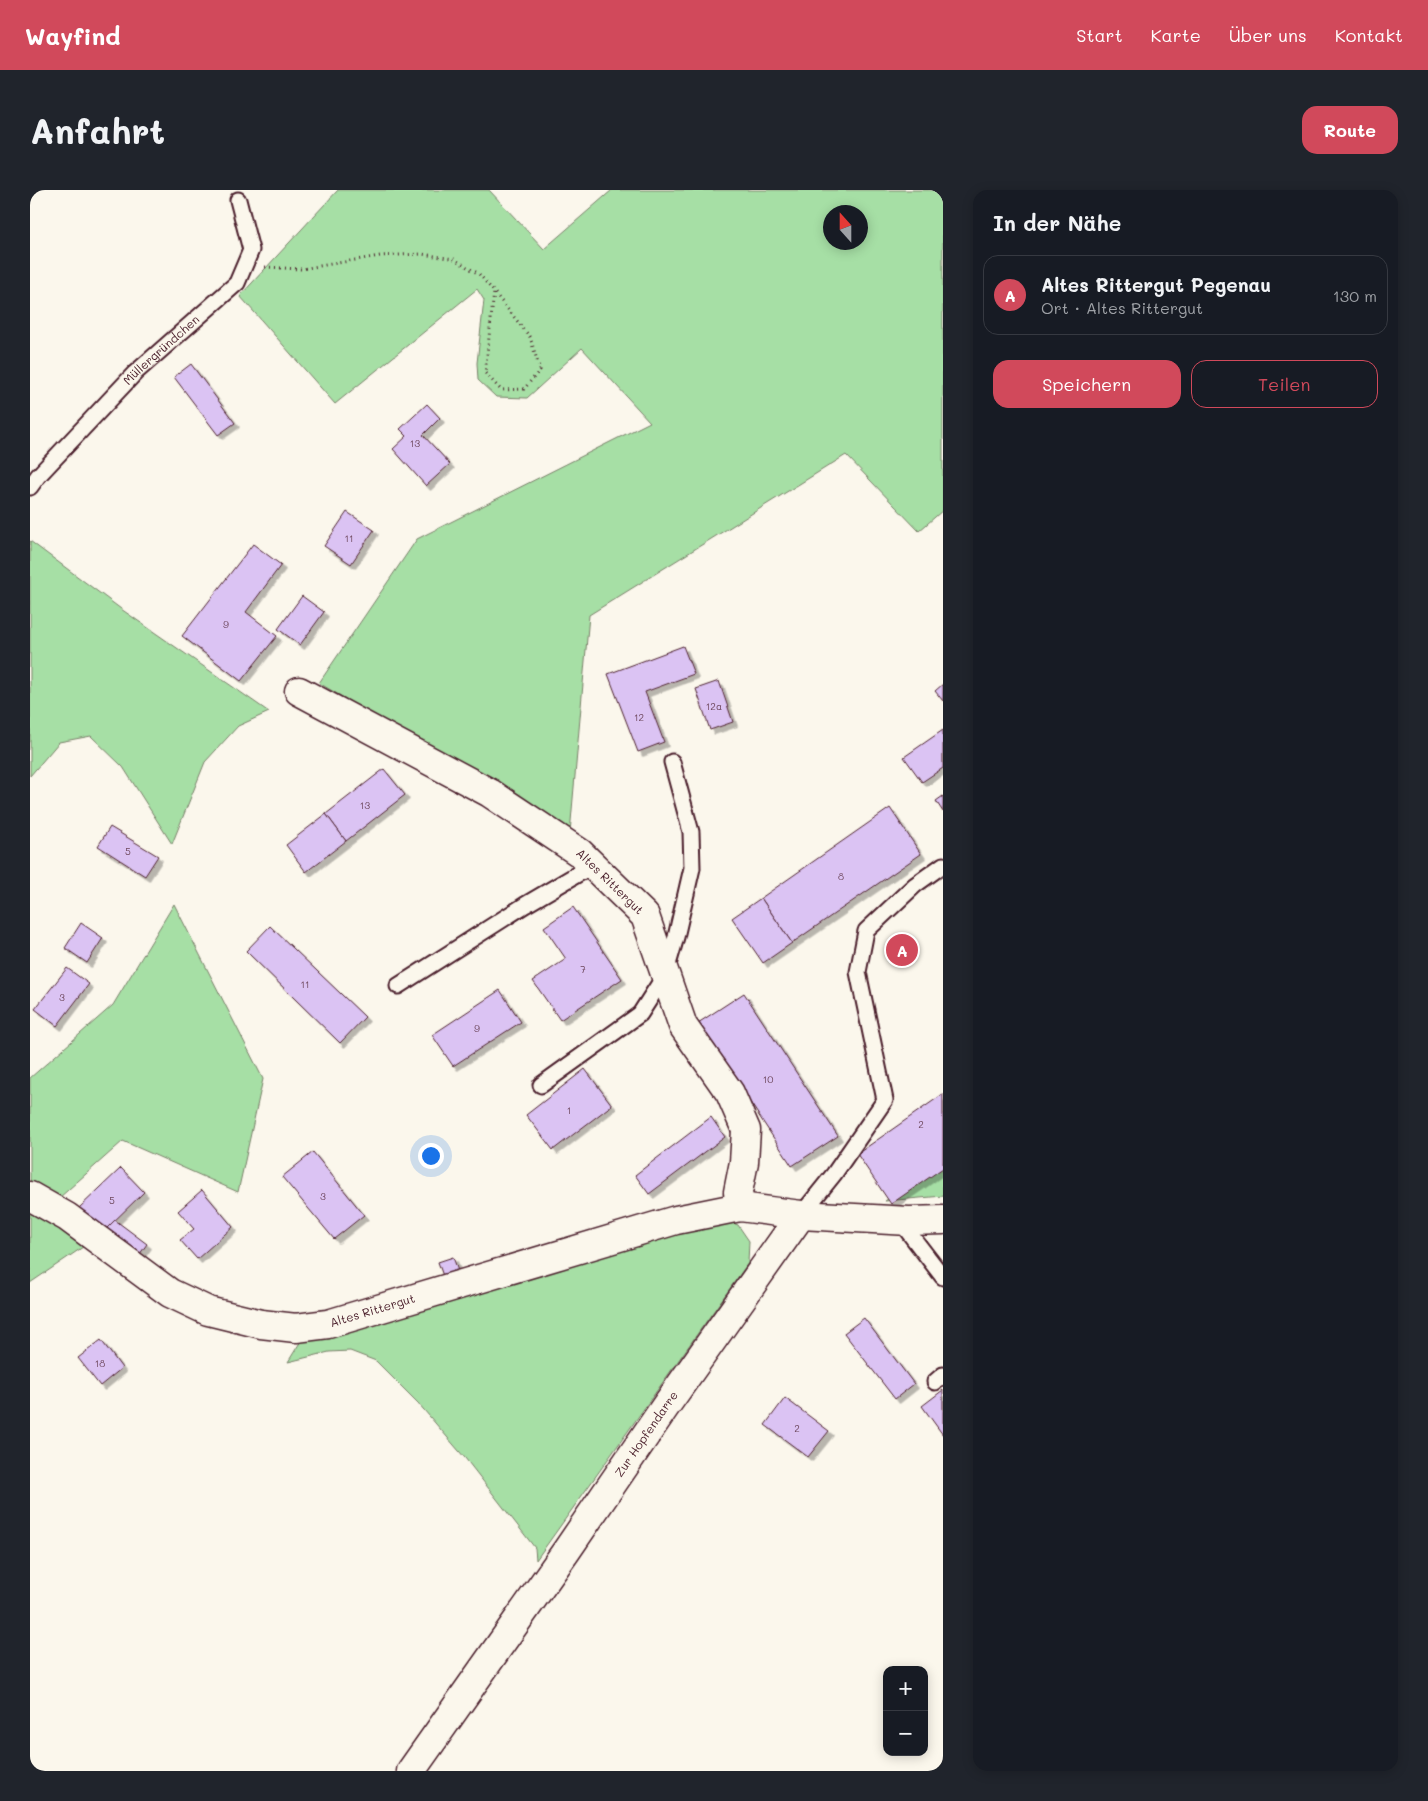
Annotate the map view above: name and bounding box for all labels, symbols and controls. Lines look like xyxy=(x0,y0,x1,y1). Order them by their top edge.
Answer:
text: Wayfind xyxy=(25,20,121,51)
text: Start xyxy=(1076,23,1123,47)
text: Karte xyxy=(1151,23,1201,47)
text: Über uns xyxy=(1229,23,1307,47)
text: Kontakt xyxy=(1335,23,1403,47)
button: Route xyxy=(1302,106,1398,154)
text: Anfahrt xyxy=(30,107,165,153)
north arrow xyxy=(823,205,868,250)
text: In der Nähe xyxy=(993,209,1121,236)
text: Altes Rittergut Pegenau xyxy=(1041,272,1271,297)
text: A xyxy=(1004,285,1016,306)
text: 130 m xyxy=(1333,285,1377,306)
text: Ort · Altes Rittergut xyxy=(1041,297,1203,318)
street label: Müllergründchen xyxy=(119,311,202,388)
button: Speichern xyxy=(993,360,1181,408)
button: Teilen xyxy=(1191,360,1378,408)
house number: 13 xyxy=(410,436,420,450)
house number: 11 xyxy=(345,531,353,545)
house number: 9 xyxy=(223,617,229,631)
house number: 12a xyxy=(706,699,722,713)
house number: 12 xyxy=(634,710,644,724)
house number: 13 xyxy=(360,798,370,812)
house number: 5 xyxy=(125,844,131,858)
street label: Altes Rittergut xyxy=(573,845,648,917)
house number: 8 xyxy=(838,869,844,883)
pin: A xyxy=(886,931,918,969)
house number: 7 xyxy=(580,962,586,976)
house number: 11 xyxy=(301,977,309,991)
house number: 3 xyxy=(59,990,65,1004)
house number: 9 xyxy=(474,1021,480,1035)
house number: 10 xyxy=(763,1072,773,1086)
house number: 1 xyxy=(567,1103,571,1117)
house number: 2 xyxy=(918,1117,924,1131)
your location xyxy=(418,1143,444,1169)
house number: 3 xyxy=(320,1189,326,1203)
house number: 5 xyxy=(109,1193,115,1207)
street label: Altes Rittergut xyxy=(328,1290,417,1330)
house number: 18 xyxy=(95,1356,105,1370)
street label: Zur Hopfendarre xyxy=(610,1387,681,1480)
house number: 2 xyxy=(794,1421,800,1435)
map controls xyxy=(883,1666,928,1756)
button: + xyxy=(883,1666,928,1711)
button: − xyxy=(883,1711,928,1756)

